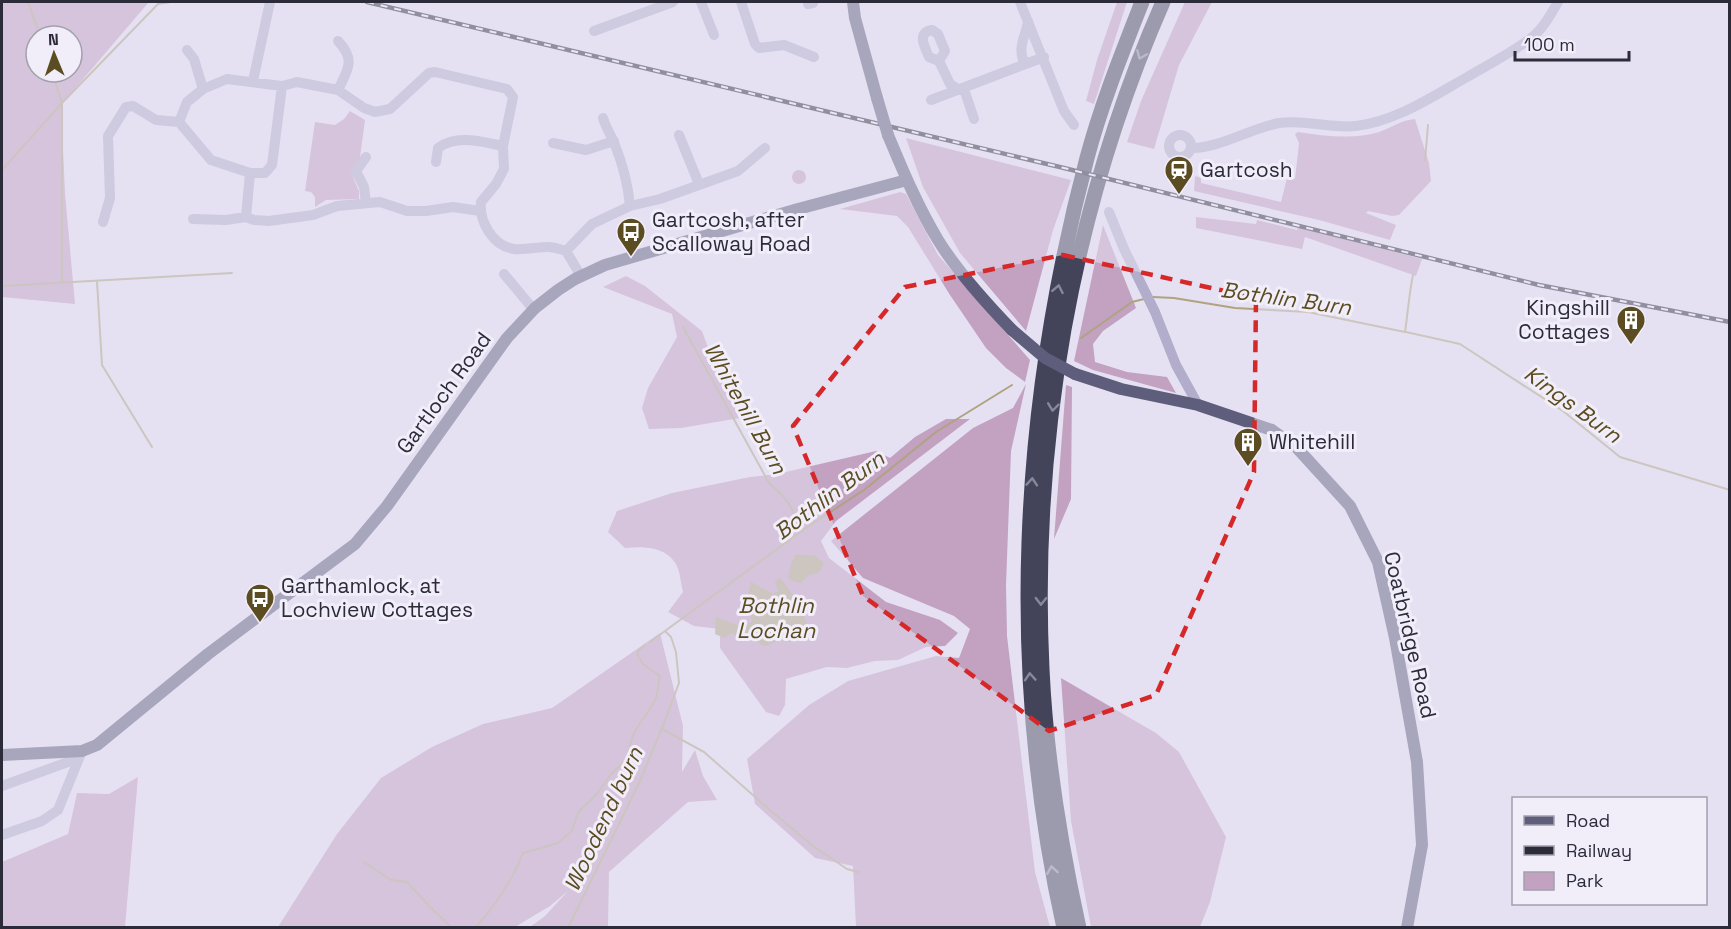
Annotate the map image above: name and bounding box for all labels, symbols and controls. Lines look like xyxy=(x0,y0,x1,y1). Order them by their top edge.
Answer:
north arrow xyxy=(24,24,84,84)
scale bar xyxy=(1515,24,1629,62)
text: N xyxy=(48,29,59,50)
text: 100 m xyxy=(1524,33,1575,56)
one-way arrow xyxy=(1136,49,1148,60)
station icon: Gartcosh xyxy=(1163,154,1195,196)
place label: Gartcosh xyxy=(1200,156,1293,183)
place label: Gartcosh, after Scalloway Road xyxy=(652,206,811,257)
bus stop icon: Gartcosh, after Scalloway Road xyxy=(615,216,647,258)
water label: Bothlin Burn xyxy=(1219,275,1353,321)
one-way arrow xyxy=(1051,284,1064,294)
place label: Kingshill Cottages xyxy=(1518,294,1610,345)
building icon: Kingshill Cottages xyxy=(1615,304,1647,346)
street label: Gartloch Road xyxy=(390,327,497,459)
water label: Whitehill Burn xyxy=(698,337,794,479)
water label: Kings Burn xyxy=(1519,359,1628,449)
one-way arrow xyxy=(1047,402,1059,411)
building icon: Whitehill xyxy=(1232,426,1264,468)
place label: Whitehill xyxy=(1269,428,1355,455)
water label: Bothlin Burn xyxy=(768,444,890,546)
one-way arrow xyxy=(1025,477,1038,486)
street label: Coatbridge Road xyxy=(1378,549,1443,721)
place label: Garthamlock, at Lochview Cottages xyxy=(281,572,473,623)
bus stop icon: Garthamlock, at Lochview Cottages xyxy=(244,582,276,624)
water label: Bothlin Lochan xyxy=(737,591,816,644)
one-way arrow xyxy=(1035,597,1047,606)
one-way arrow xyxy=(1023,672,1036,681)
water label: Woodend burn xyxy=(557,742,649,896)
legend xyxy=(1512,797,1707,905)
text: Road xyxy=(1566,809,1610,832)
text: Railway xyxy=(1566,839,1632,862)
one-way arrow xyxy=(1047,866,1059,875)
text: Park xyxy=(1566,869,1604,892)

